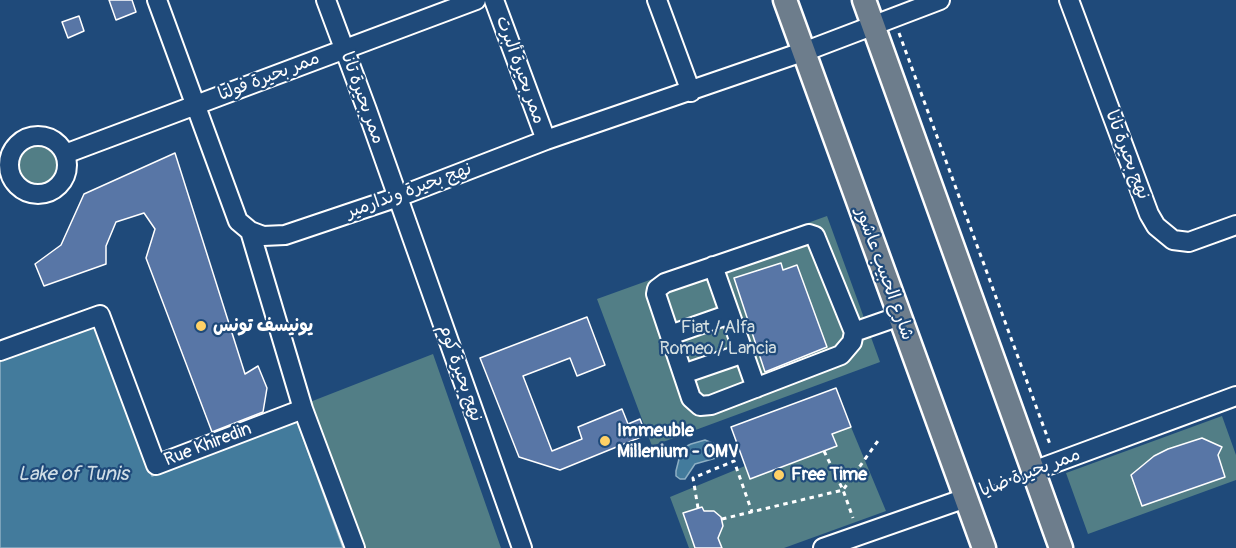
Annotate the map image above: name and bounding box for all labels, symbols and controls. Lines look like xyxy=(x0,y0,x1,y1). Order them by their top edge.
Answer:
street label: ممر بحيرة ألبرت xyxy=(490,13,550,127)
street label: ممر بحيرة فولتا xyxy=(215,48,323,106)
street label: ممر بحيرة تانا xyxy=(335,49,389,147)
street label: نهج بحيرة تانا xyxy=(1100,107,1154,203)
street label: نهج بحيرة وندارمير xyxy=(343,158,475,224)
street label: شارع الحبيب عاشور xyxy=(850,205,918,343)
place label: يونيسف تونس xyxy=(213,315,313,337)
park label: Fiat / Alfa Romeo / Lancia xyxy=(659,317,777,360)
marker: يونيسف تونس xyxy=(194,319,208,333)
street label: نهج بحيرة كوم xyxy=(433,321,487,425)
street label: Rue Khiredin xyxy=(161,418,255,472)
place label: Immeuble Millenium - OMV xyxy=(617,420,739,462)
marker: Immeuble Millenium - OMV xyxy=(598,434,612,448)
street label: ممر بحيرة ضايا xyxy=(976,444,1084,502)
water label: Lake of Tunis xyxy=(18,463,128,487)
place label: Free Time xyxy=(791,464,867,486)
marker: Free Time xyxy=(772,468,786,482)

